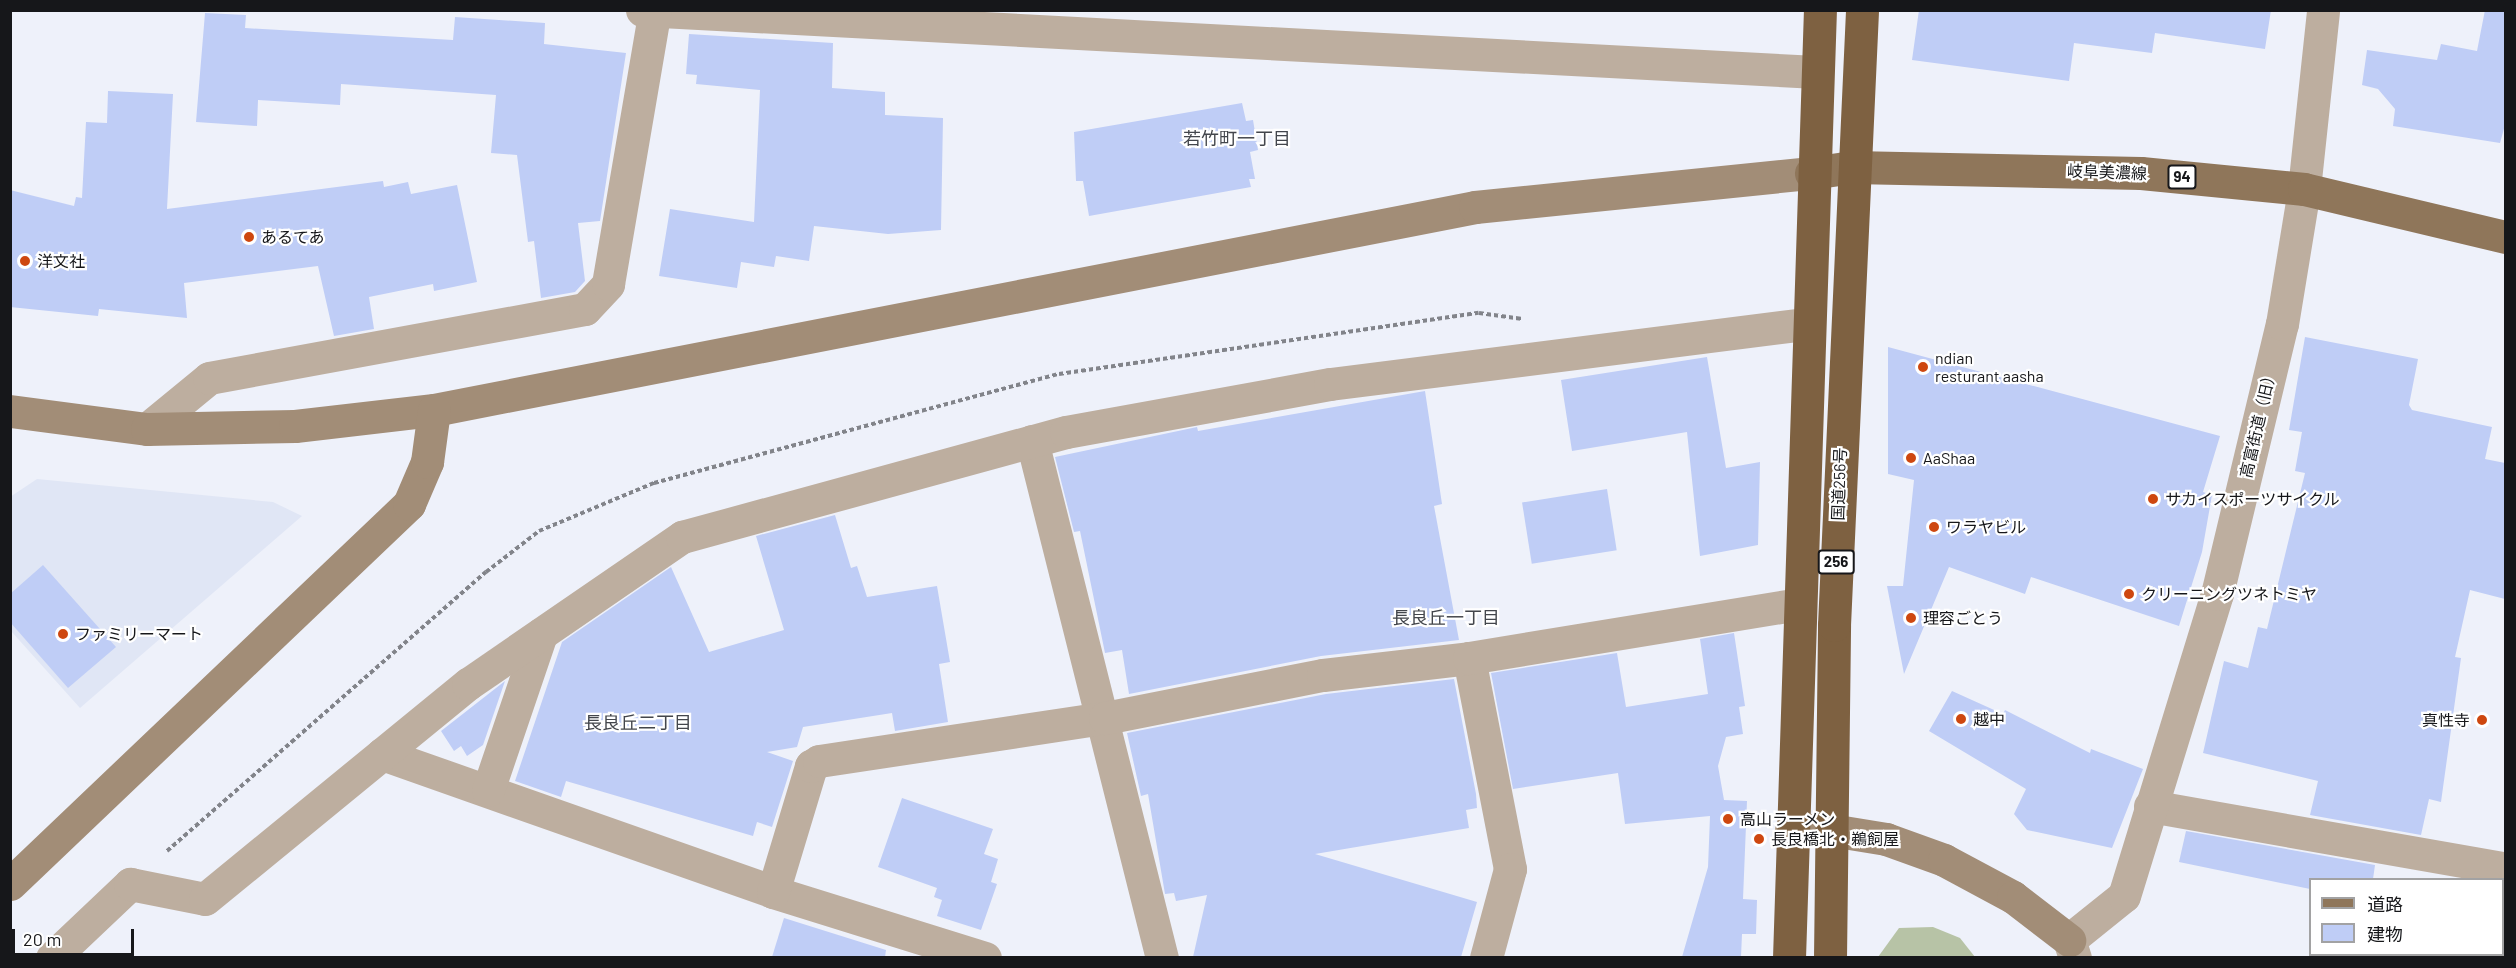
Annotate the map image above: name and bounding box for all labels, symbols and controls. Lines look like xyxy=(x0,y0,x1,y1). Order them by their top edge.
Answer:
district label: 若竹町一丁目 xyxy=(1183,127,1291,149)
street label: 岐阜美濃線 xyxy=(2067,161,2147,183)
road number: 94 xyxy=(2167,165,2197,189)
place label: あるてあ xyxy=(261,227,325,247)
marker: あるてあ xyxy=(242,230,256,244)
place label: 洋文社 xyxy=(37,251,85,271)
marker: 洋文社 xyxy=(18,254,32,268)
place label: ndian resturant aasha xyxy=(1935,348,2044,386)
marker: ndian resturant aasha xyxy=(1916,360,1930,374)
street label: 高富街道（旧） xyxy=(2236,366,2280,480)
street label: 国道256号 xyxy=(1828,447,1850,521)
place label: AaShaa xyxy=(1923,448,1975,468)
marker: AaShaa xyxy=(1904,451,1918,465)
place label: サカイスポーツサイクル xyxy=(2165,489,2341,509)
marker: サカイスポーツサイクル xyxy=(2146,492,2160,506)
place label: ワラヤビル xyxy=(1946,517,2026,537)
marker: ワラヤビル xyxy=(1927,520,1941,534)
road number: 256 xyxy=(1816,550,1856,574)
place label: クリーニングツネトミヤ xyxy=(2141,584,2317,604)
marker: クリーニングツネトミヤ xyxy=(2122,587,2136,601)
district label: 長良丘一丁目 xyxy=(1392,606,1500,628)
place label: 理容ごとう xyxy=(1923,608,2003,628)
marker: 理容ごとう xyxy=(1904,611,1918,625)
place label: ファミリーマート xyxy=(75,624,203,644)
marker: ファミリーマート xyxy=(56,627,70,641)
place label: 越中 xyxy=(1973,709,2005,729)
place label: 真性寺 xyxy=(2422,710,2470,730)
district label: 長良丘二丁目 xyxy=(584,711,692,733)
marker: 越中 xyxy=(1954,712,1968,726)
marker: 真性寺 xyxy=(2475,713,2489,727)
place label: 高山ラーメン xyxy=(1740,809,1836,829)
marker: 高山ラーメン xyxy=(1721,812,1735,826)
place label: 長良橋北・鵜飼屋 xyxy=(1771,829,1899,849)
marker: 長良橋北・鵜飼屋 xyxy=(1752,832,1766,846)
legend xyxy=(2309,878,2504,956)
text: 道路 xyxy=(2367,893,2403,915)
scale bar xyxy=(15,917,136,955)
text: 建物 xyxy=(2367,923,2403,945)
text: 20 m xyxy=(23,928,61,950)

